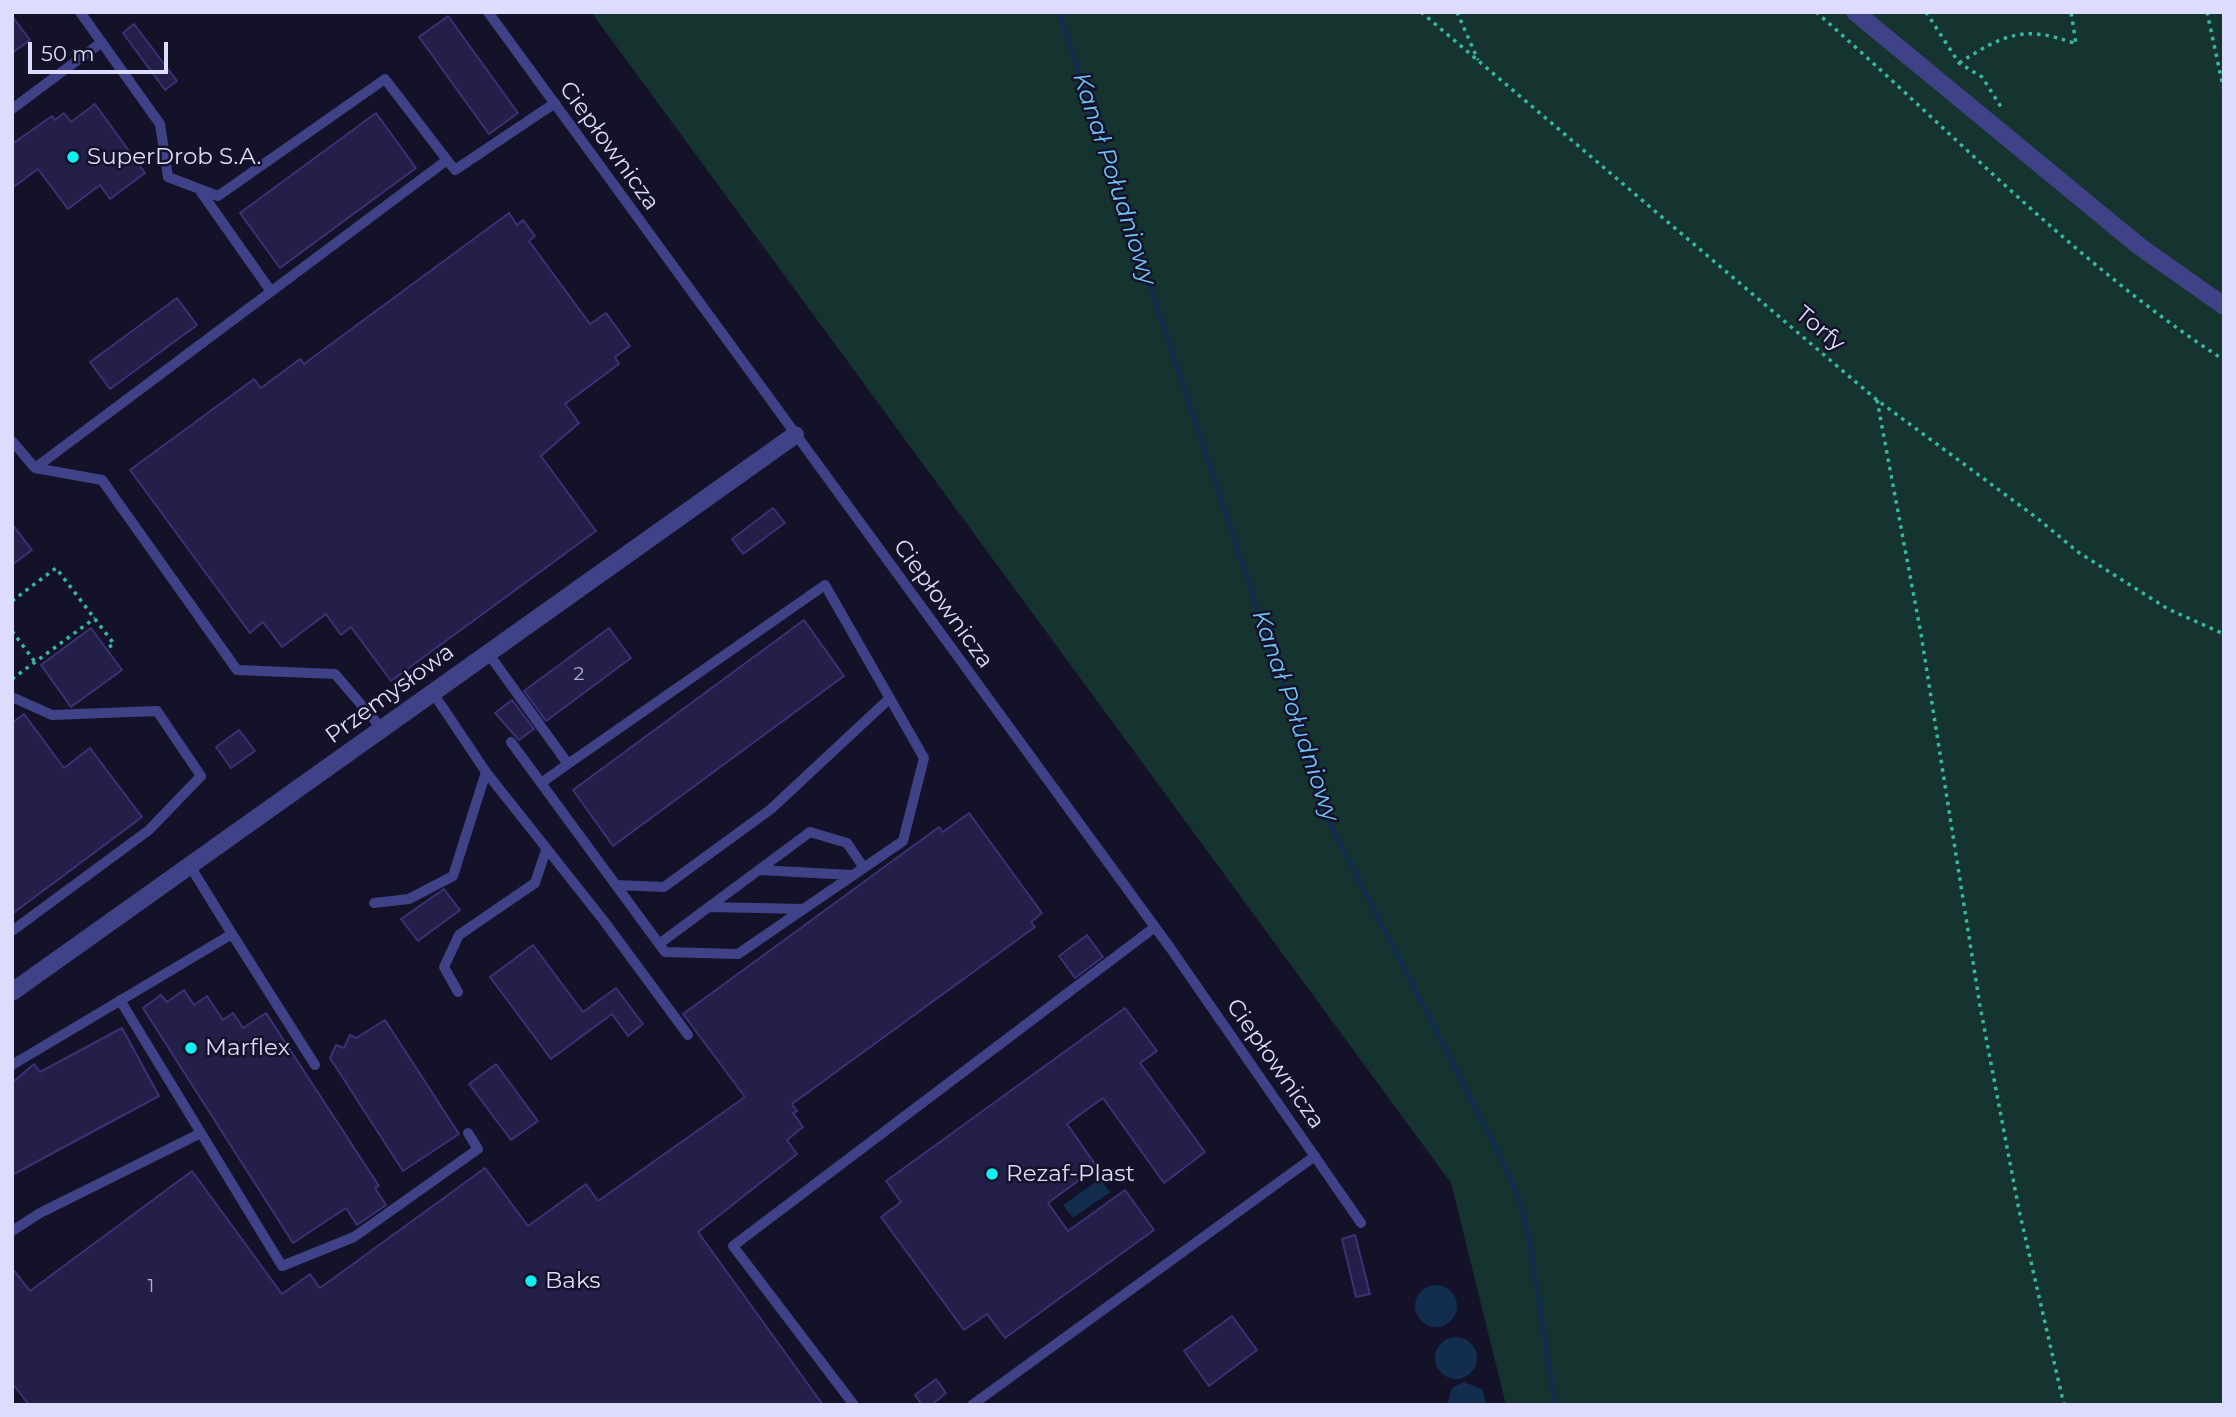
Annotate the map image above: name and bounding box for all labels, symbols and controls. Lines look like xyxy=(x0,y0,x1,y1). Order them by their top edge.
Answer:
scale bar xyxy=(32,28,172,72)
text: 50 m xyxy=(41,41,95,66)
water label: Kanał Południowy xyxy=(1066,69,1162,289)
street label: Ciepłownicza xyxy=(553,76,665,216)
place label: SuperDrob S.A. xyxy=(87,143,261,171)
marker: SuperDrob S.A. xyxy=(65,149,81,165)
street label: Torfy xyxy=(1790,301,1850,357)
street label: Ciepłownicza xyxy=(887,534,999,674)
water label: Kanał Południowy xyxy=(1245,607,1345,825)
street label: Przemysłowa xyxy=(320,638,460,750)
house number: 2 xyxy=(574,663,584,685)
street label: Ciepłownicza xyxy=(1220,994,1330,1134)
place label: Marflex xyxy=(205,1034,290,1062)
marker: Marflex xyxy=(183,1040,199,1056)
place label: Rezaf-Plast xyxy=(1006,1160,1135,1188)
marker: Rezaf-Plast xyxy=(984,1166,1000,1182)
place label: Baks xyxy=(545,1267,601,1295)
marker: Baks xyxy=(523,1273,539,1289)
house number: 1 xyxy=(148,1275,154,1297)

